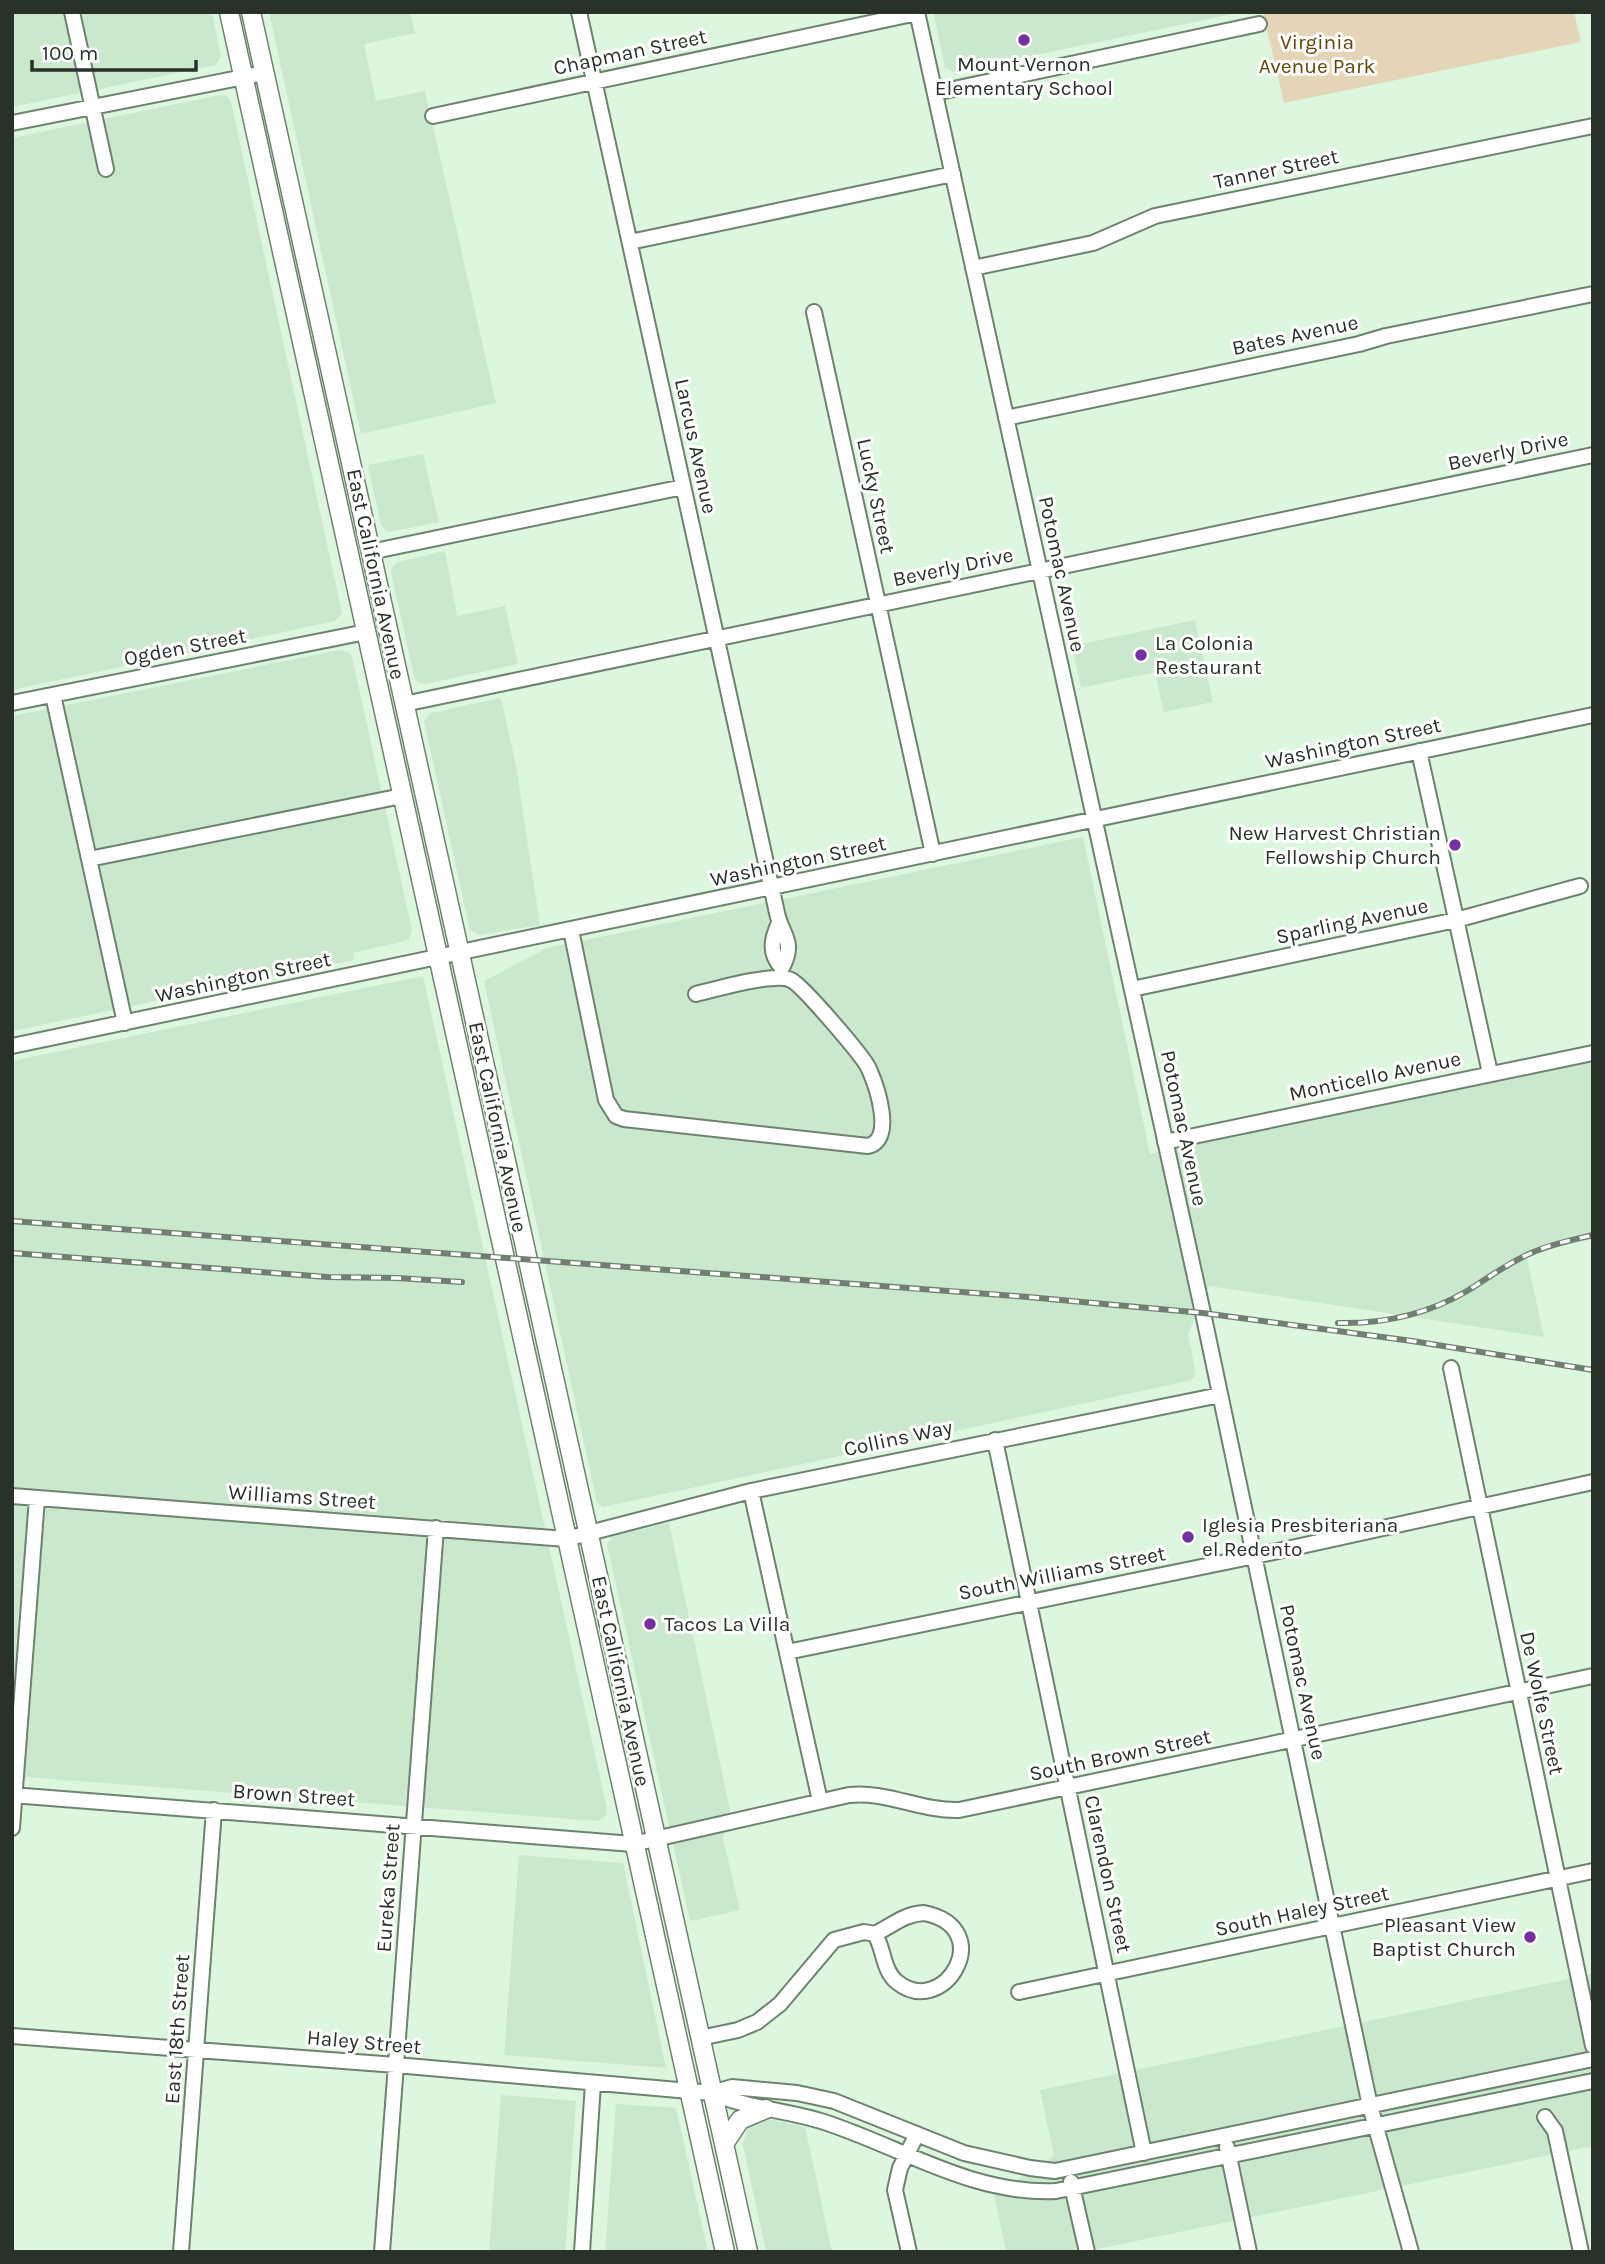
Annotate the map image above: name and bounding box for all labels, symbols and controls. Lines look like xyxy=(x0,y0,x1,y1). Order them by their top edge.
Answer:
street label: Chapman Street xyxy=(551,24,709,80)
scale bar xyxy=(32,28,196,72)
park label: Virginia Avenue Park xyxy=(1259,30,1376,78)
marker: Mount Vernon Elementary School xyxy=(1016,32,1032,48)
text: 100 m xyxy=(42,41,99,65)
place label: Mount Vernon Elementary School xyxy=(935,52,1113,100)
street label: Tanner Street xyxy=(1212,144,1341,194)
street label: Bates Avenue xyxy=(1230,310,1360,360)
street label: Larcus Avenue xyxy=(670,376,722,516)
street label: Beverly Drive xyxy=(1446,427,1570,475)
street label: Lucky Street xyxy=(852,436,900,556)
street label: East California Avenue xyxy=(342,466,410,682)
street label: Potomac Avenue xyxy=(1034,494,1090,654)
street label: Beverly Drive xyxy=(891,543,1015,591)
street label: Ogden Street xyxy=(122,623,248,671)
place label: La Colonia Restaurant xyxy=(1155,631,1262,679)
marker: La Colonia Restaurant xyxy=(1133,647,1149,663)
street label: Washington Street xyxy=(1263,713,1443,773)
place label: New Harvest Christian Fellowship Church xyxy=(1228,821,1441,869)
street label: Washington Street xyxy=(708,831,888,891)
marker: New Harvest Christian Fellowship Church xyxy=(1447,837,1463,853)
street label: Sparling Avenue xyxy=(1274,893,1430,949)
street label: Washington Street xyxy=(153,947,333,1007)
street label: East California Avenue xyxy=(464,1019,532,1235)
street label: Monticello Avenue xyxy=(1287,1046,1463,1106)
street label: Potomac Avenue xyxy=(1156,1048,1212,1208)
street label: Collins Way xyxy=(841,1415,955,1461)
street label: Williams Street xyxy=(227,1480,377,1514)
place label: Iglesia Presbiteriana el Redento xyxy=(1202,1513,1398,1561)
marker: Iglesia Presbiteriana el Redento xyxy=(1180,1529,1196,1545)
street label: South Williams Street xyxy=(956,1541,1168,1605)
street label: East California Avenue xyxy=(587,1573,655,1789)
street label: Potomac Avenue xyxy=(1275,1602,1331,1762)
place label: Tacos La Villa xyxy=(664,1612,790,1636)
marker: Tacos La Villa xyxy=(642,1616,658,1632)
street label: De Wolfe Street xyxy=(1515,1629,1569,1777)
street label: South Brown Street xyxy=(1027,1724,1213,1786)
street label: Brown Street xyxy=(232,1779,356,1811)
street label: Clarendon Street xyxy=(1080,1793,1136,1955)
street label: Eureka Street xyxy=(372,1823,404,1953)
street label: South Haley Street xyxy=(1213,1881,1391,1941)
place label: Pleasant View Baptist Church xyxy=(1372,1913,1516,1961)
marker: Pleasant View Baptist Church xyxy=(1522,1929,1538,1945)
street label: East 18th Street xyxy=(160,1953,194,2105)
street label: Haley Street xyxy=(306,2025,422,2059)

